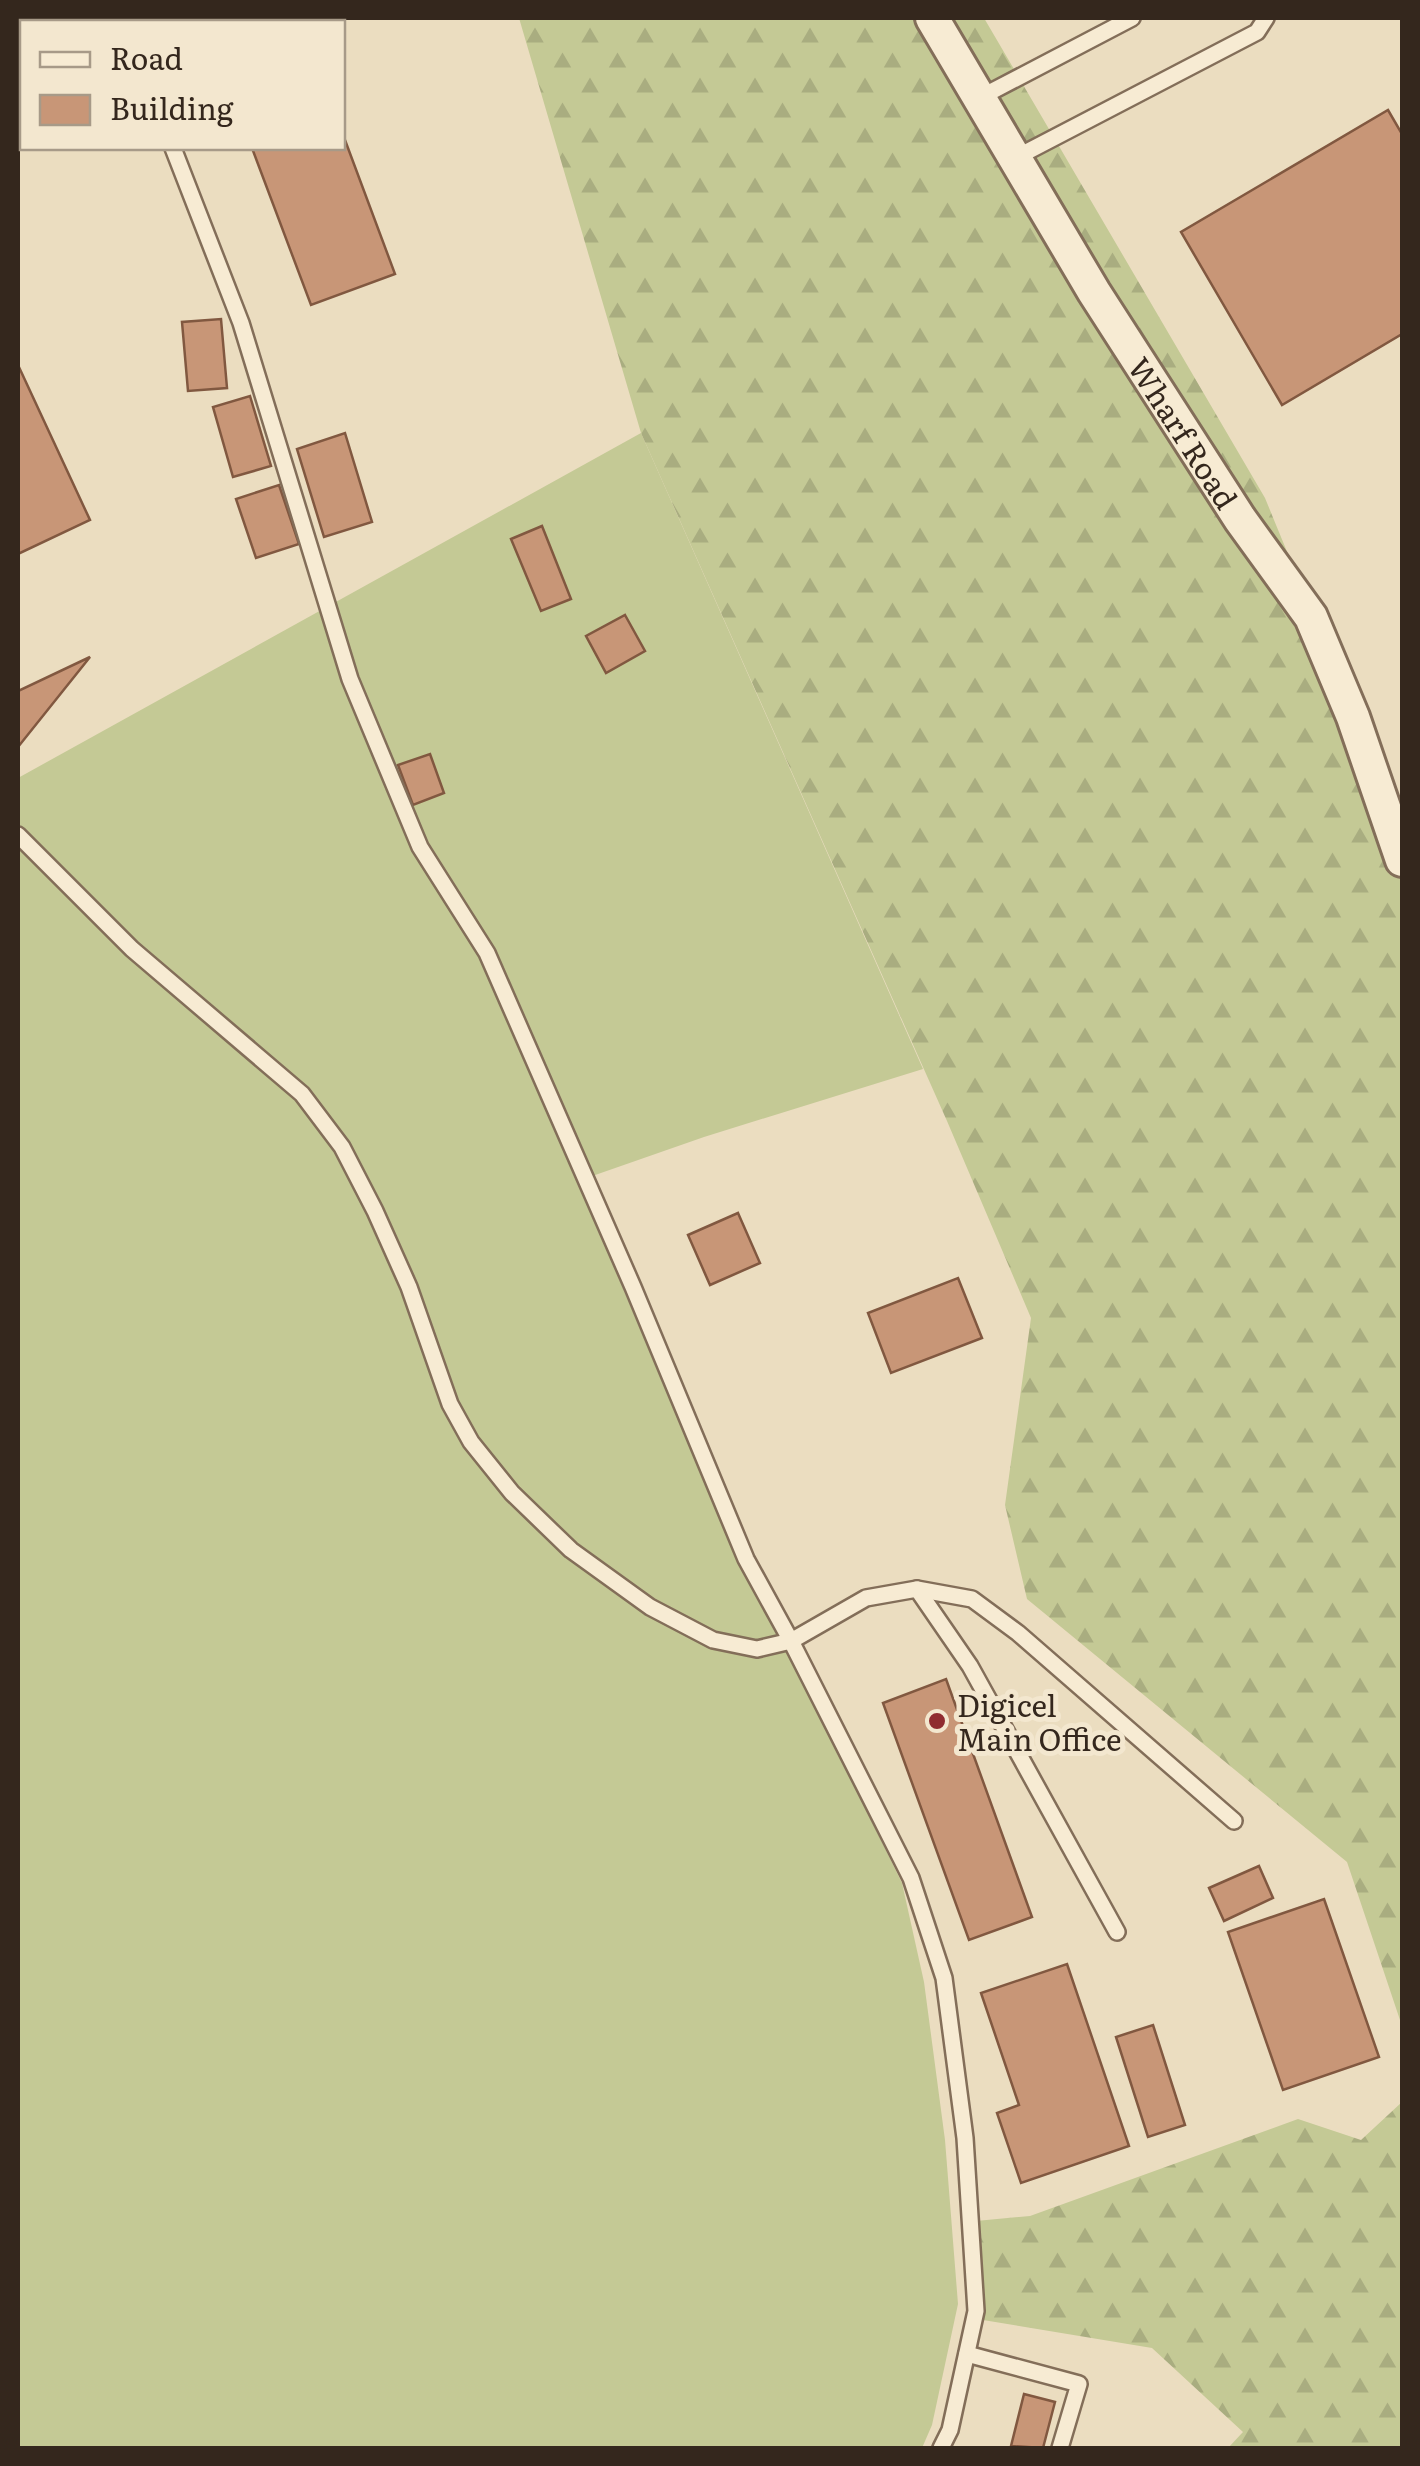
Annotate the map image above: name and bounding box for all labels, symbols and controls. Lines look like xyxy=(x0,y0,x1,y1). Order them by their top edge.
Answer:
legend xyxy=(20,20,345,150)
text: Road xyxy=(110,35,183,79)
text: Building xyxy=(110,85,234,129)
street label: Wharf Road xyxy=(1119,347,1250,517)
place label: Digicel Main Office xyxy=(957,1682,1122,1760)
marker: Digicel Main Office xyxy=(926,1710,948,1732)

